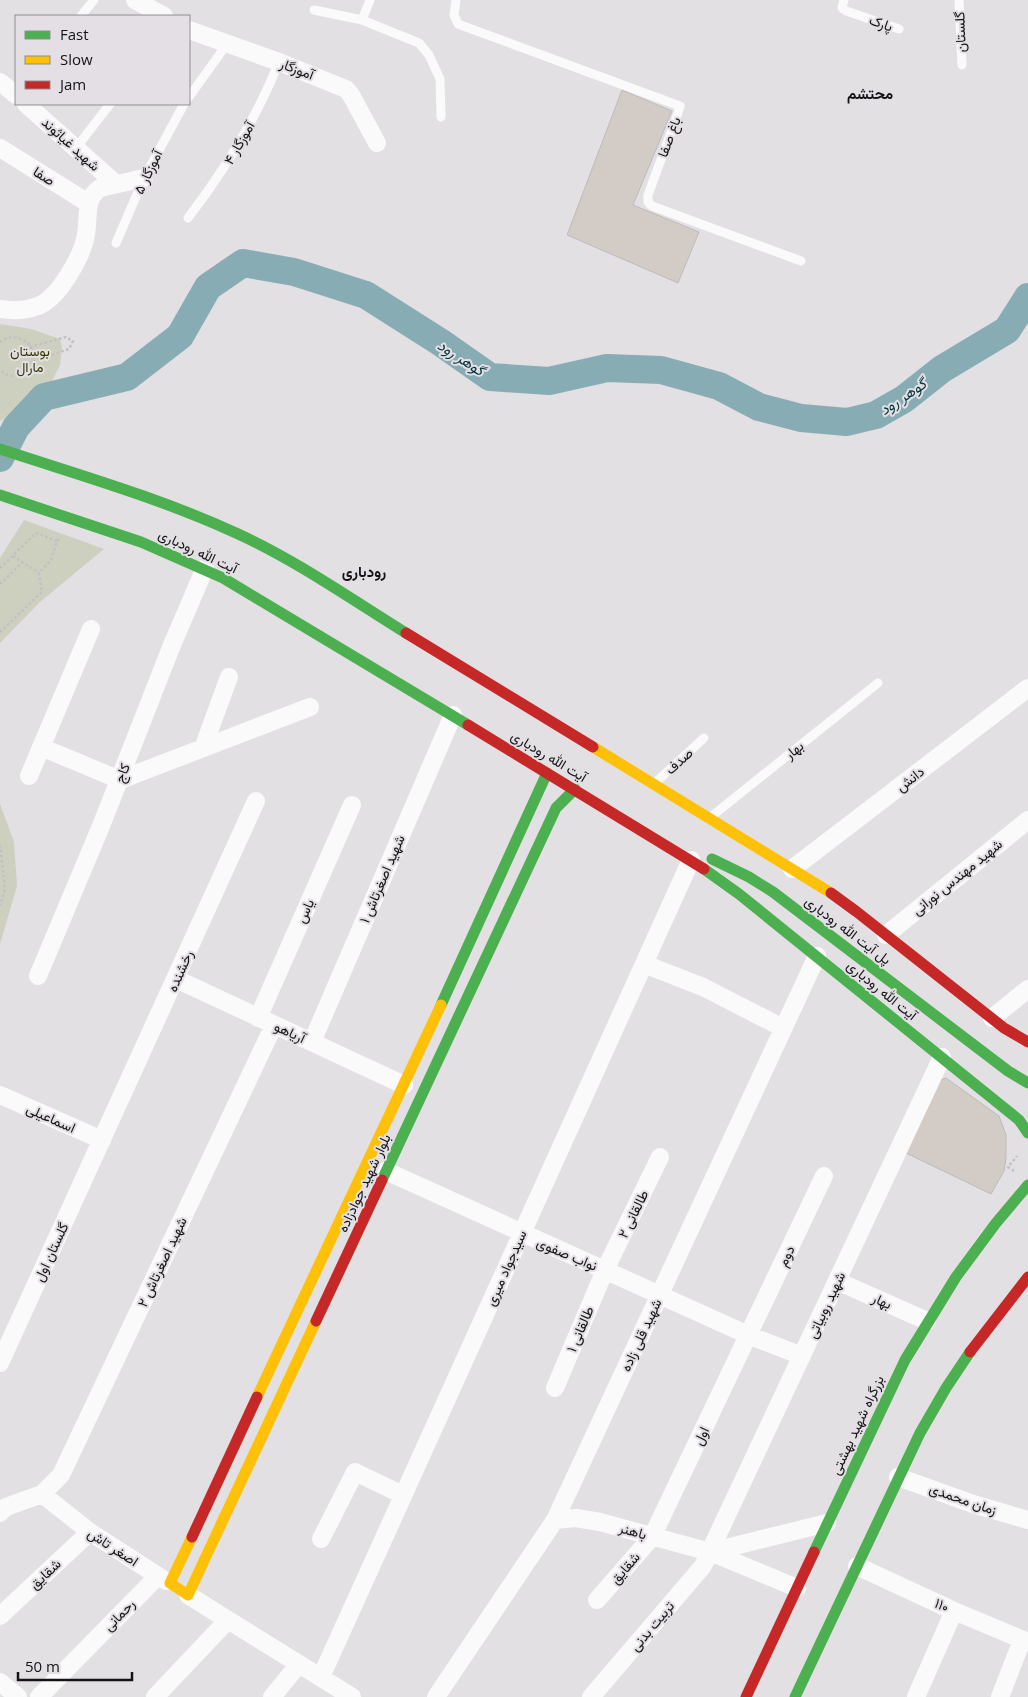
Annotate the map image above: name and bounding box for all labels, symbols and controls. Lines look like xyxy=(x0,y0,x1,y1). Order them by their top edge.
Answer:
street label: پارک xyxy=(867,10,895,36)
street label: گلستان xyxy=(949,11,970,53)
legend xyxy=(15,15,190,105)
text: Fast xyxy=(60,24,89,44)
text: Slow xyxy=(60,49,93,69)
street label: آموزگار xyxy=(276,53,319,84)
text: Jam xyxy=(58,74,86,94)
district label: محتشم xyxy=(847,83,893,104)
street label: شهید غیاثوند xyxy=(38,112,105,175)
street label: باغ صفا xyxy=(652,114,686,160)
street label: آموزگار ۴ xyxy=(219,116,259,168)
street label: آموزگار ۵ xyxy=(129,145,167,197)
street label: صفا xyxy=(30,162,59,190)
water label: گوهر رود xyxy=(434,335,492,382)
park label: بوستان مارال xyxy=(10,341,50,377)
water label: گوهر رود xyxy=(875,371,932,419)
street label: آیت الله رودباری xyxy=(155,524,243,578)
district label: رودباری xyxy=(342,561,386,581)
street label: آیت الله رودباری xyxy=(508,725,592,787)
street label: بهار xyxy=(779,736,807,764)
street label: صدف xyxy=(661,743,697,778)
street label: کاج xyxy=(109,760,136,786)
street label: دانش xyxy=(892,761,928,796)
street label: شهید اصغرتاش ۱ xyxy=(354,832,409,926)
street label: شهید مهندس نورانی xyxy=(907,834,1006,919)
street label: پل آیت الله رودباری xyxy=(801,891,895,969)
street label: یاس xyxy=(291,896,318,926)
street label: رخشنده xyxy=(162,947,197,995)
street label: آیت الله رودباری xyxy=(843,955,923,1025)
street label: آریاهو xyxy=(272,1016,310,1048)
street label: اسماعیلی xyxy=(24,1098,79,1137)
street label: بلوار شهید جوادزاده xyxy=(332,1131,395,1235)
street label: طالقانی ۲ xyxy=(613,1186,652,1241)
street label: شهید اصغرتاش ۲ xyxy=(132,1214,191,1310)
street label: گلستان اول xyxy=(29,1219,73,1285)
street label: سیدجواد میری xyxy=(480,1227,531,1309)
street label: نواب صفوی xyxy=(534,1232,600,1275)
street label: دوم xyxy=(772,1242,799,1269)
street label: شهید روبیاتی xyxy=(802,1268,849,1341)
street label: بهار xyxy=(868,1287,895,1313)
street label: شهید قلی زاده xyxy=(615,1295,666,1374)
street label: طالقانی ۱ xyxy=(561,1303,598,1355)
street label: بزرگراه شهید بهشتی xyxy=(825,1372,888,1478)
street label: اول xyxy=(688,1423,714,1449)
street label: زمان محمدی xyxy=(927,1478,1000,1519)
street label: باهنر xyxy=(616,1517,649,1543)
street label: اصغر تاش xyxy=(84,1523,142,1570)
street label: شقایق xyxy=(605,1548,644,1588)
street label: شقایق xyxy=(25,1554,65,1593)
street label: ۱۱۰ xyxy=(932,1593,952,1616)
street label: رحمانی xyxy=(99,1594,139,1635)
street label: تربیت بدنی xyxy=(625,1597,678,1655)
scale bar xyxy=(18,1650,131,1682)
text: 50 m xyxy=(25,1656,60,1676)

